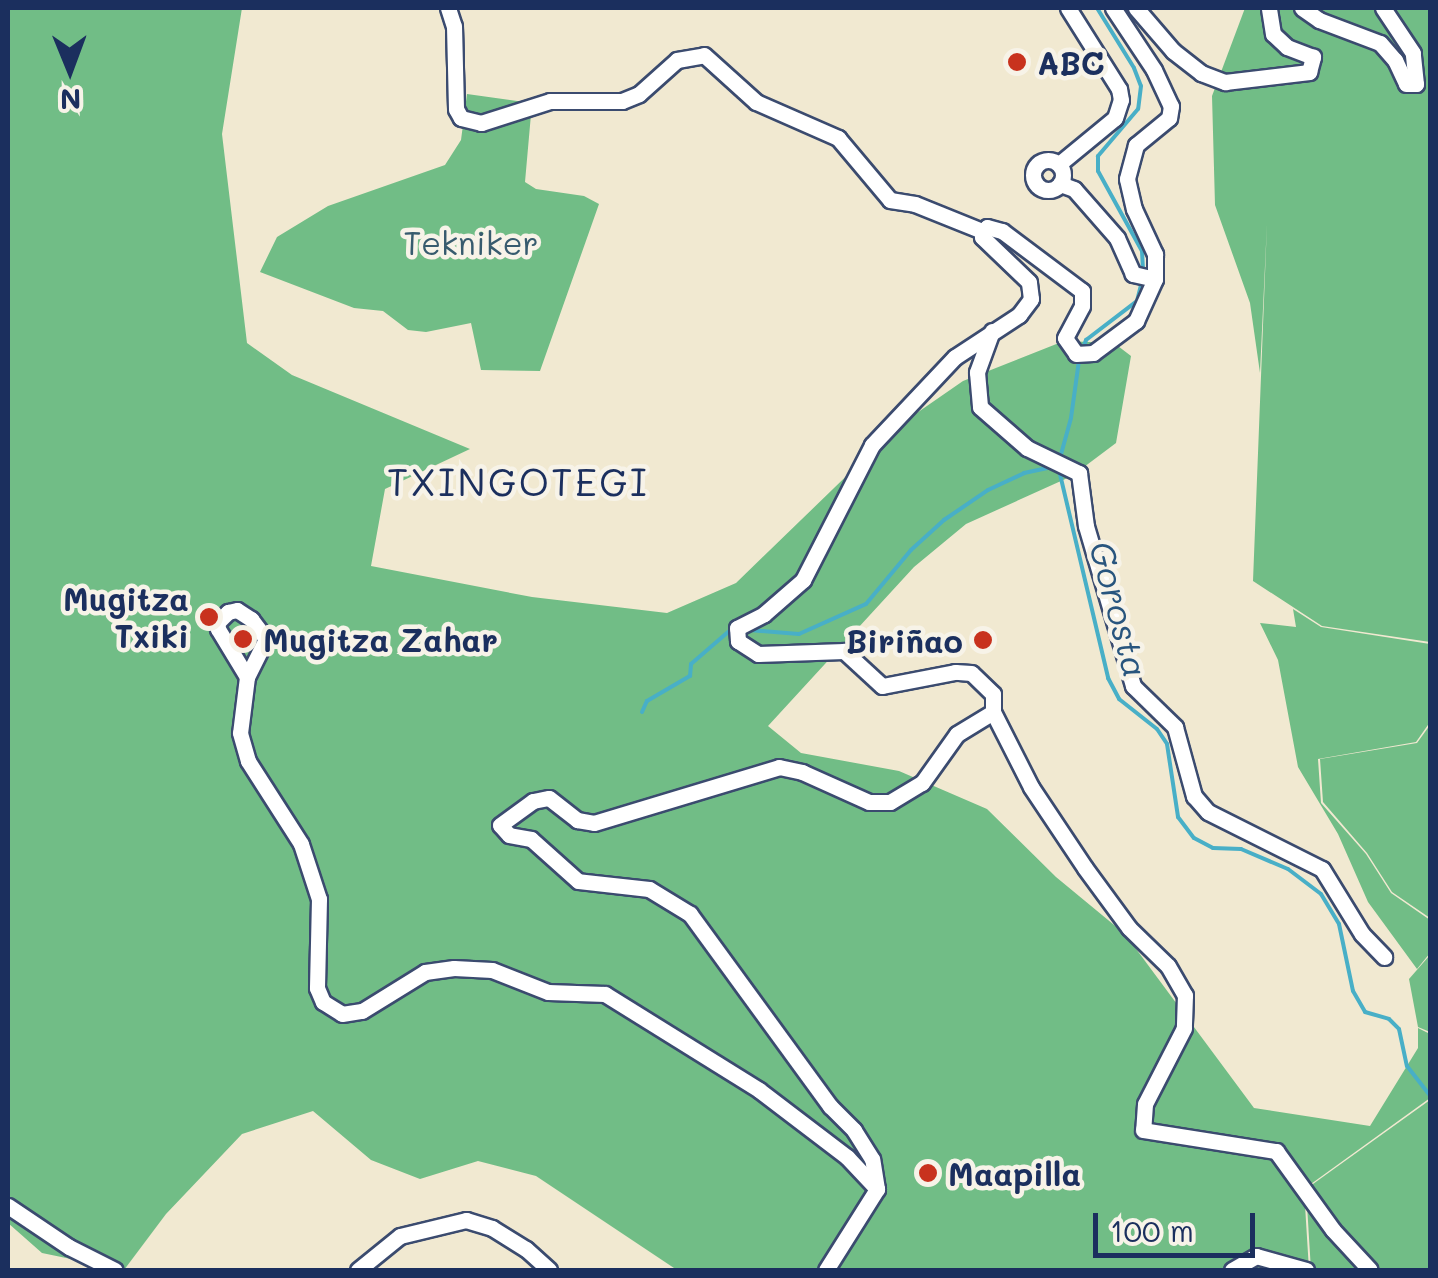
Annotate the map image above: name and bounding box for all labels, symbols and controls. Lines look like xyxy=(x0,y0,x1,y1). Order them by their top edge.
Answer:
north arrow xyxy=(20,20,120,120)
place label: ABC xyxy=(1037,43,1105,81)
marker: ABC xyxy=(1006,51,1028,73)
text: N xyxy=(60,82,81,118)
park label: Tekniker xyxy=(403,223,539,261)
district label: TXINGOTEGI xyxy=(387,459,649,505)
water label: Gorosta xyxy=(1082,536,1158,682)
place label: Mugitza Txiki xyxy=(63,580,189,655)
marker: Mugitza Txiki xyxy=(198,606,220,628)
place label: Mugitza Zahar xyxy=(263,620,498,658)
place label: Biriñao xyxy=(846,621,963,659)
marker: Mugitza Zahar xyxy=(232,628,254,650)
marker: Biriñao xyxy=(972,629,994,651)
place label: Maapilla xyxy=(948,1154,1081,1192)
marker: Maapilla xyxy=(917,1162,939,1184)
scale bar xyxy=(1098,1193,1260,1255)
text: 100 m xyxy=(1110,1210,1194,1250)

